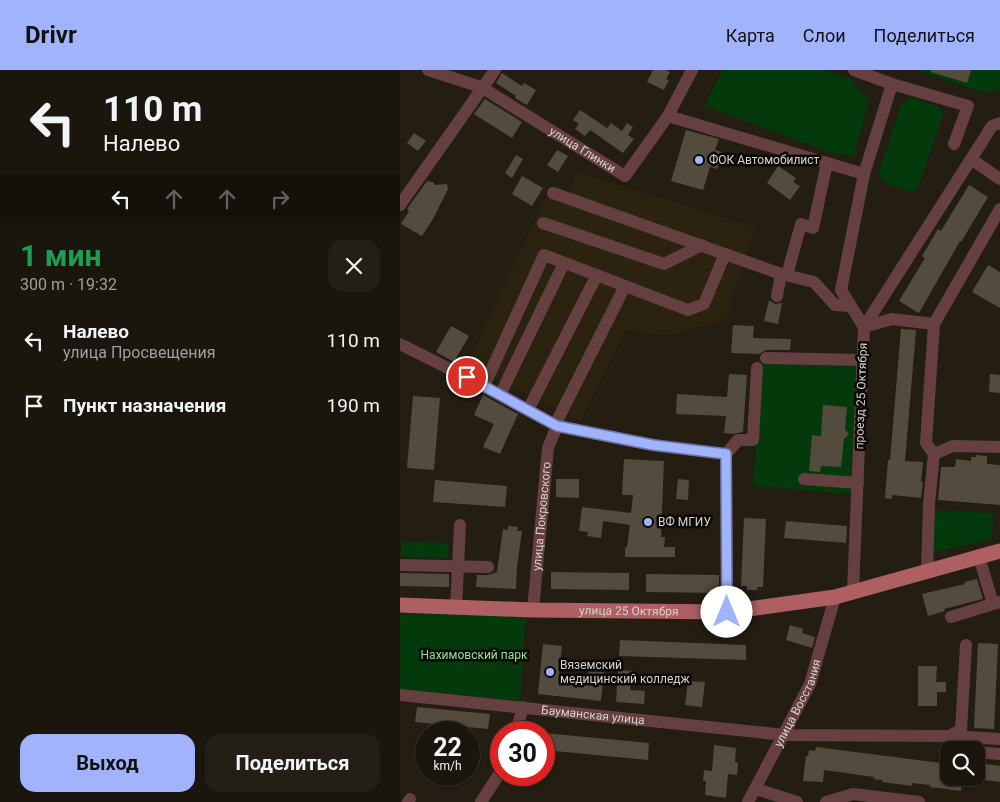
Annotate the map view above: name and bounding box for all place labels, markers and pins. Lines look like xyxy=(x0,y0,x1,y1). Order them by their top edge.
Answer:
place label: ФОК Автомобилист xyxy=(709,153,820,167)
marker: ФОК Автомобилист xyxy=(693,154,705,166)
pin xyxy=(446,356,488,398)
place label: ВФ МГИУ xyxy=(658,515,711,529)
marker: ВФ МГИУ xyxy=(642,516,654,528)
place label: Вяземский медицинский колледж xyxy=(560,658,691,686)
marker: Вяземский медицинский колледж xyxy=(544,666,556,678)

